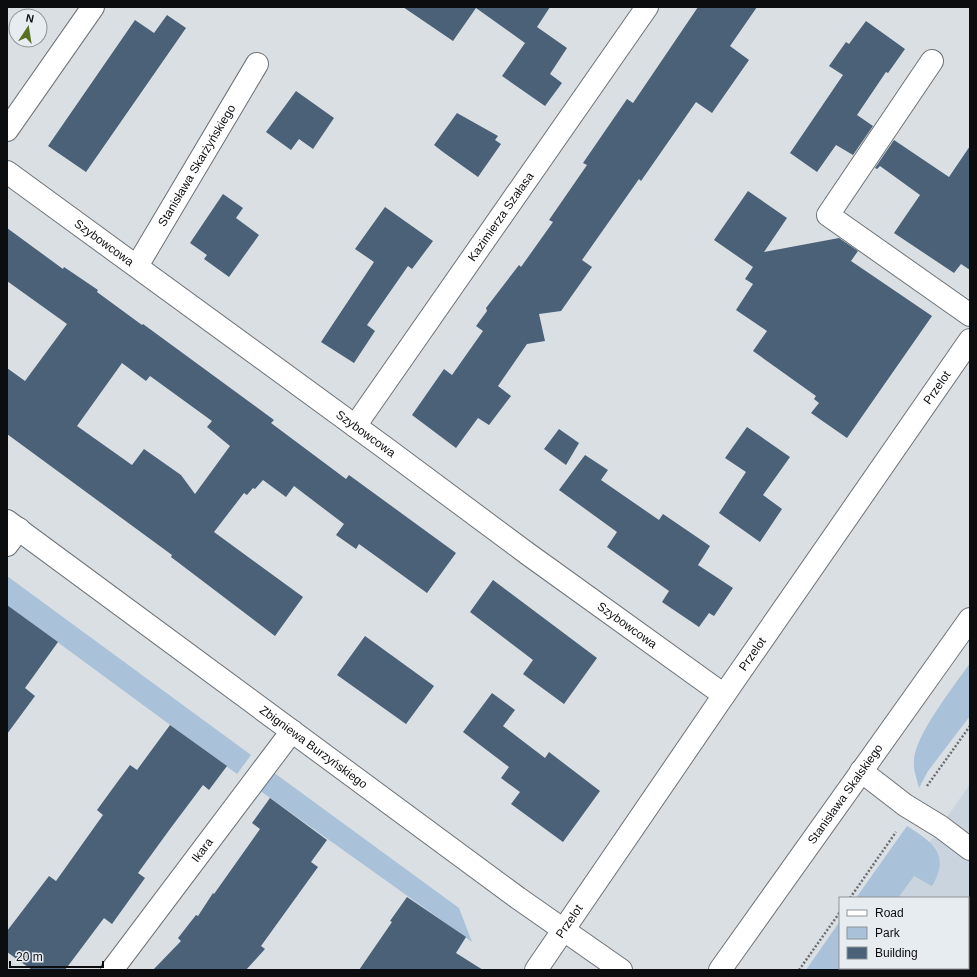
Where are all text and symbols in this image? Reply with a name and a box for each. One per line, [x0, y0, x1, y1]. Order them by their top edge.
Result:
north arrow [8, 8, 48, 48]
text: N [25, 12, 35, 25]
street label: Stanisława Skarżyńskiego [155, 102, 239, 229]
street label: Kazimierza Szałasa [465, 169, 537, 264]
street label: Szybowcowa [71, 216, 137, 269]
street label: Przelot [921, 368, 954, 407]
street label: Szybowcowa [333, 407, 398, 460]
street label: Szybowcowa [594, 599, 660, 652]
street label: Przelot [736, 634, 769, 673]
street label: Zbigniewa Burzyńskiego [257, 703, 370, 792]
street label: Stanisława Skalskiego [805, 741, 886, 847]
street label: Ikara [189, 835, 216, 865]
legend [839, 897, 969, 969]
street label: Przelot [553, 901, 586, 941]
text: Road [875, 906, 904, 920]
text: Park [875, 926, 901, 940]
scale bar [10, 943, 103, 969]
text: Building [875, 946, 918, 960]
text: 20 m [16, 950, 43, 964]

